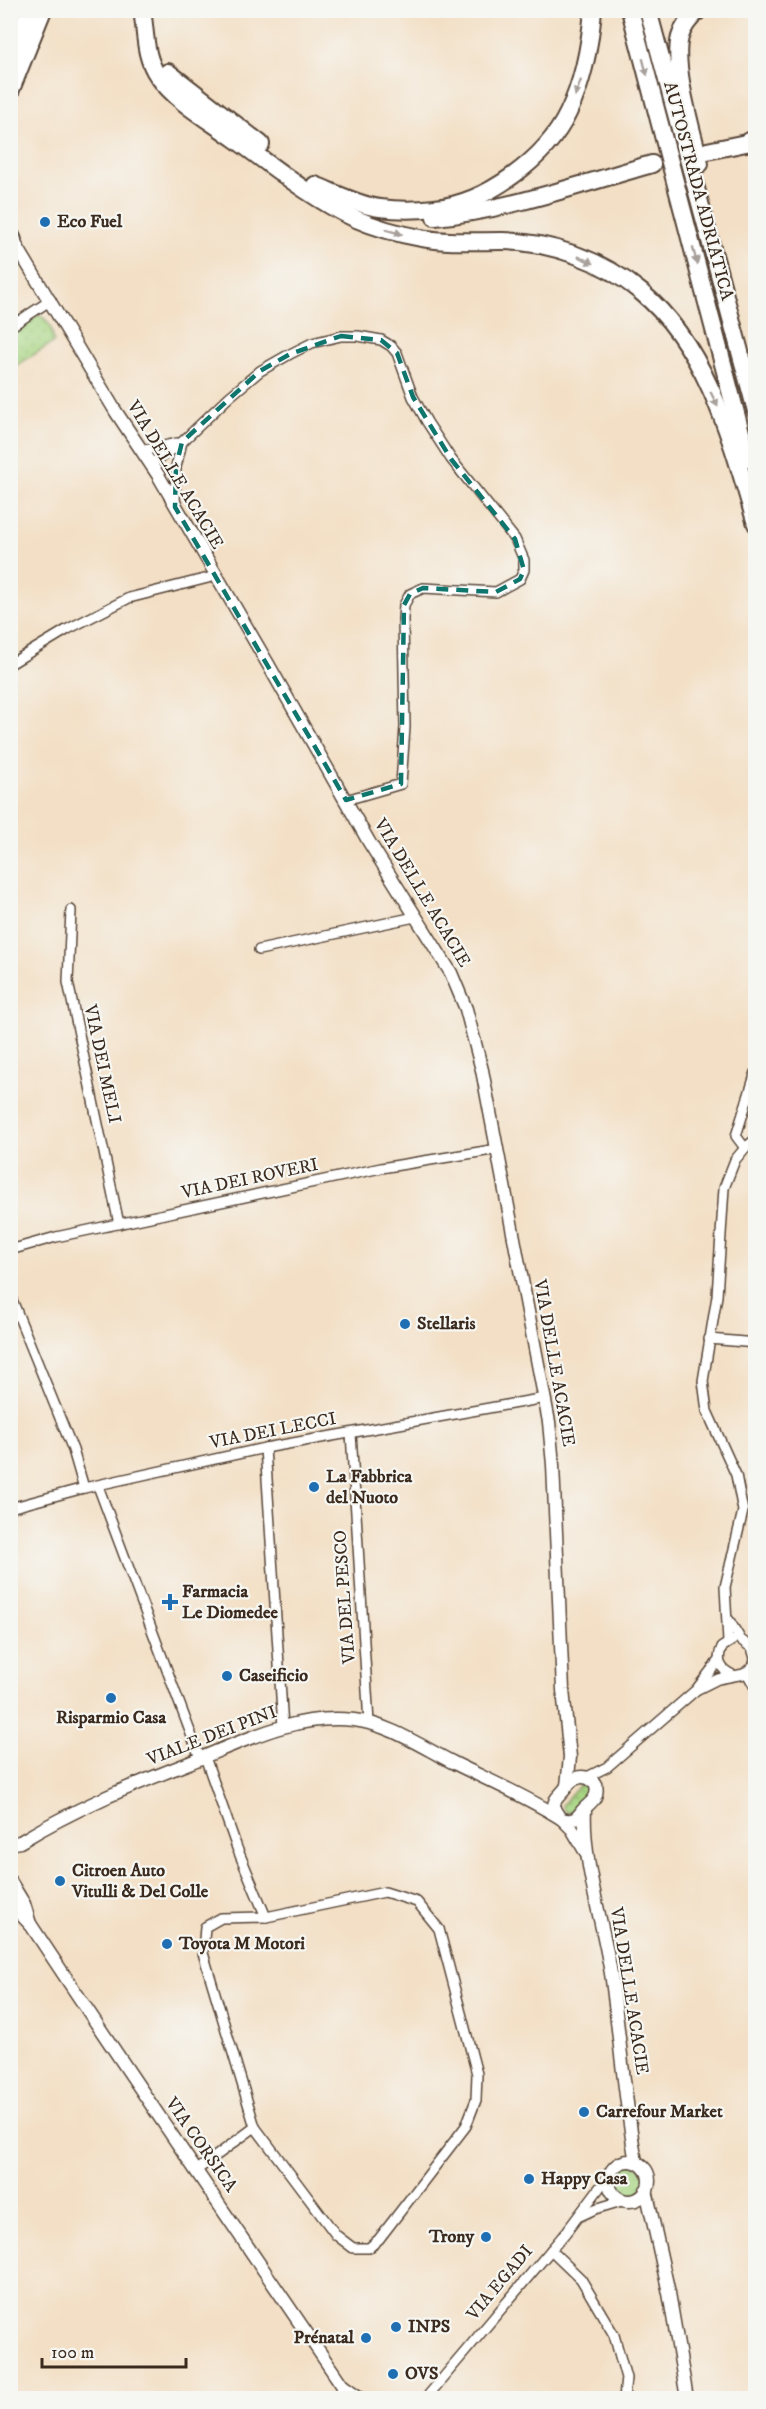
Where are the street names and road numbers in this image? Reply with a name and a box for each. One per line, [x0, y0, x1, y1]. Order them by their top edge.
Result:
street label: AUTOSTRADA ADRIATICA [658, 79, 738, 303]
street label: VIA DELLE ACACIE [121, 396, 228, 553]
street label: VIA DELLE ACACIE [368, 814, 475, 971]
street label: VIA DEI MELI [78, 1002, 125, 1125]
street label: VIA DEI ROVERI [179, 1154, 320, 1204]
street label: VIA DELLE ACACIE [528, 1277, 580, 1449]
street label: VIA DEI LECCI [207, 1408, 338, 1454]
street label: VIA DEL PESCO [329, 1529, 361, 1666]
street label: VIALE DEI PINI [143, 1701, 280, 1771]
street label: VIA DELLE ACACIE [605, 1905, 653, 2077]
street label: VIA CORSICA [160, 2092, 242, 2197]
street label: VIA EGADI [462, 2241, 538, 2326]

